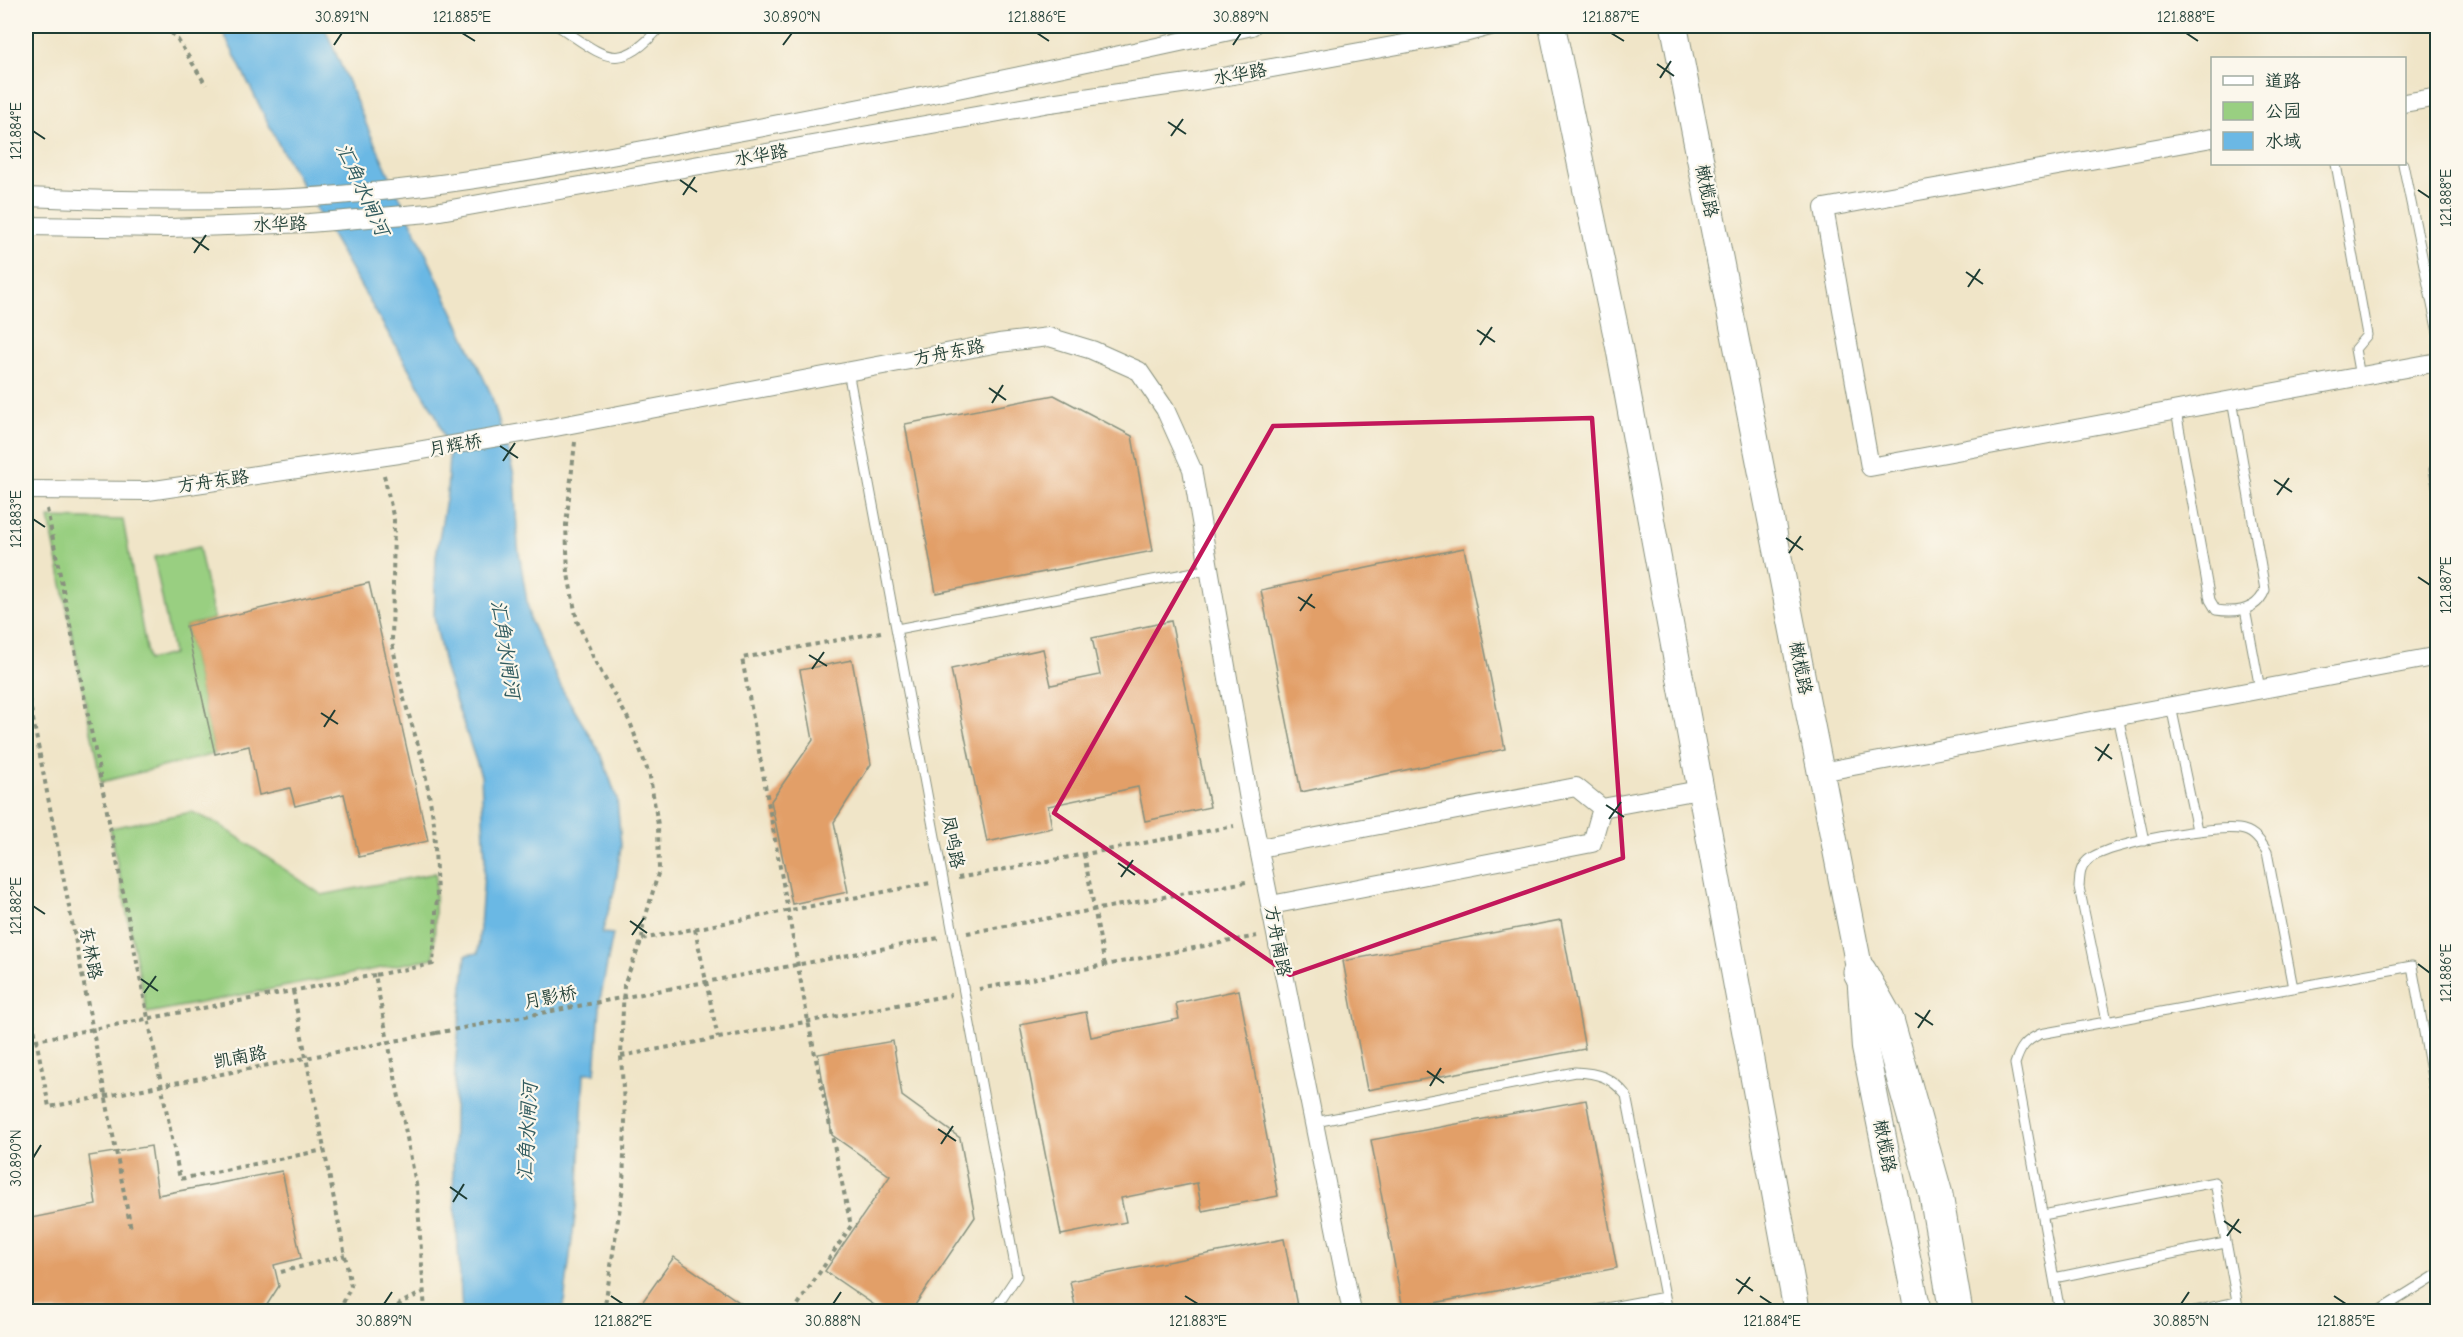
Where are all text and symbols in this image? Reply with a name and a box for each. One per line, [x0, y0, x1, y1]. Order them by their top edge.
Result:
text: 30.891°N [315, 8, 369, 26]
text: 121.885°E [433, 8, 491, 26]
text: 30.890°N [763, 8, 821, 26]
text: 121.886°E [1008, 8, 1066, 26]
text: 30.889°N [1213, 8, 1269, 26]
text: 121.887°E [1582, 8, 1640, 26]
text: 121.888°E [2157, 8, 2215, 26]
legend [2211, 57, 2406, 165]
street label: 水华路 [1212, 59, 1268, 90]
text: 道路 [2265, 71, 2301, 92]
text: 公园 [2265, 101, 2301, 122]
text: 121.884°E [7, 102, 25, 160]
text: 水域 [2265, 131, 2301, 152]
water label: 汇角水闸河 [331, 139, 395, 242]
street label: 水华路 [733, 140, 789, 171]
street label: 橄榄路 [1691, 163, 1722, 220]
text: 121.888°E [2437, 169, 2455, 227]
street label: 水华路 [253, 213, 307, 236]
street label: 方舟东路 [912, 335, 986, 370]
street label: 月辉桥 [427, 430, 483, 461]
street label: 方舟东路 [176, 466, 250, 497]
text: 121.883°E [7, 490, 25, 548]
text: 121.887°E [2437, 556, 2455, 614]
water label: 汇角水闸河 [486, 598, 525, 703]
street label: 橄榄路 [1785, 640, 1816, 697]
street label: 凤鸣路 [937, 814, 968, 871]
text: 121.882°E [7, 877, 25, 935]
street label: 方舟南路 [1260, 904, 1295, 978]
street label: 东林路 [75, 925, 106, 982]
text: 121.886°E [2437, 944, 2455, 1002]
street label: 月影桥 [522, 982, 579, 1013]
street label: 凯南路 [212, 1042, 269, 1073]
water label: 汇角水闸河 [513, 1078, 542, 1183]
street label: 橄榄路 [1869, 1118, 1900, 1175]
text: 30.890°N [7, 1129, 25, 1187]
text: 30.889°N [356, 1312, 412, 1330]
text: 121.882°E [594, 1312, 652, 1330]
text: 30.888°N [805, 1312, 861, 1330]
text: 121.883°E [1169, 1312, 1227, 1330]
text: 121.884°E [1743, 1312, 1801, 1330]
text: 30.885°N [2153, 1312, 2209, 1330]
text: 121.885°E [2317, 1312, 2375, 1330]

